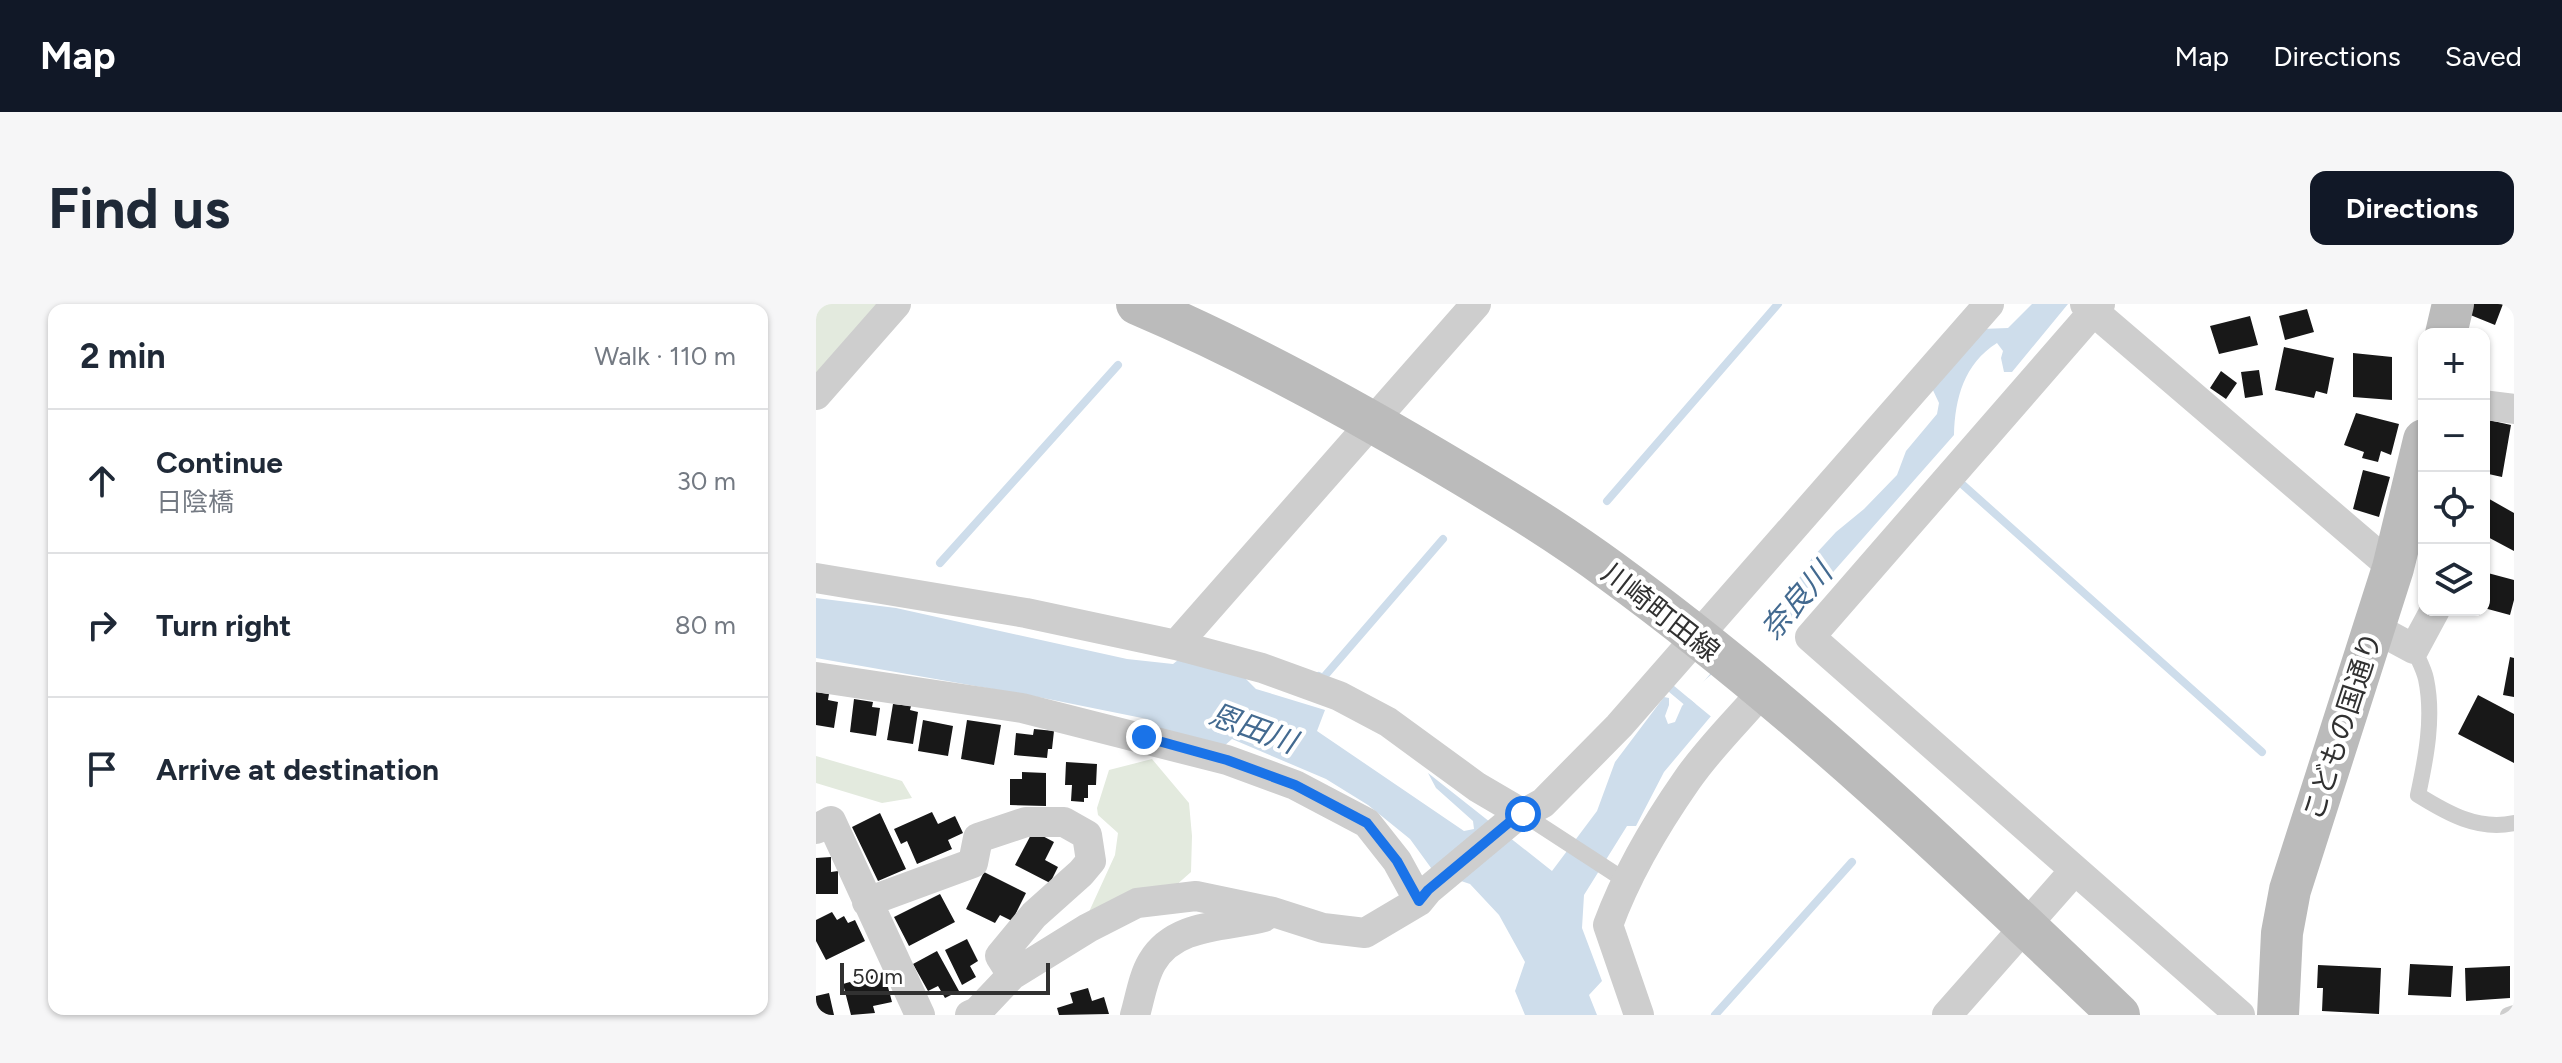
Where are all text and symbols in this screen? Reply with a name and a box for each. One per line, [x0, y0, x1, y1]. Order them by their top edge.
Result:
text: Map [40, 33, 116, 79]
text: Map [2175, 39, 2229, 73]
text: Directions [2273, 39, 2401, 73]
text: Saved [2445, 39, 2522, 73]
button: Directions [2310, 171, 2514, 245]
text: Find us [48, 175, 230, 242]
map controls [2418, 328, 2490, 616]
button: + [2418, 328, 2490, 400]
text: 2 min [80, 336, 166, 377]
text: Walk · 110 m [594, 340, 736, 372]
button: − [2418, 400, 2490, 472]
text: Continue [156, 444, 283, 481]
icon: ahead [80, 459, 124, 503]
text: 30 m [677, 465, 736, 497]
button: locate [2418, 472, 2490, 544]
text: 日陰橋 [156, 486, 234, 518]
button: layers [2418, 544, 2490, 616]
water label: 奈良川 [1753, 553, 1841, 647]
street label: 川崎町田線 [1595, 556, 1727, 668]
icon: right [80, 603, 124, 647]
text: Turn right [156, 607, 291, 644]
text: 80 m [675, 609, 736, 641]
street label: こどもの国通り [2296, 628, 2388, 824]
water label: 恩田川 [1204, 695, 1304, 762]
route end [1126, 719, 1162, 755]
icon: arrive [80, 747, 124, 791]
text: Arrive at destination [156, 751, 439, 788]
route start [1505, 796, 1541, 832]
scale bar [840, 959, 1050, 995]
text: 50 m [852, 963, 903, 990]

